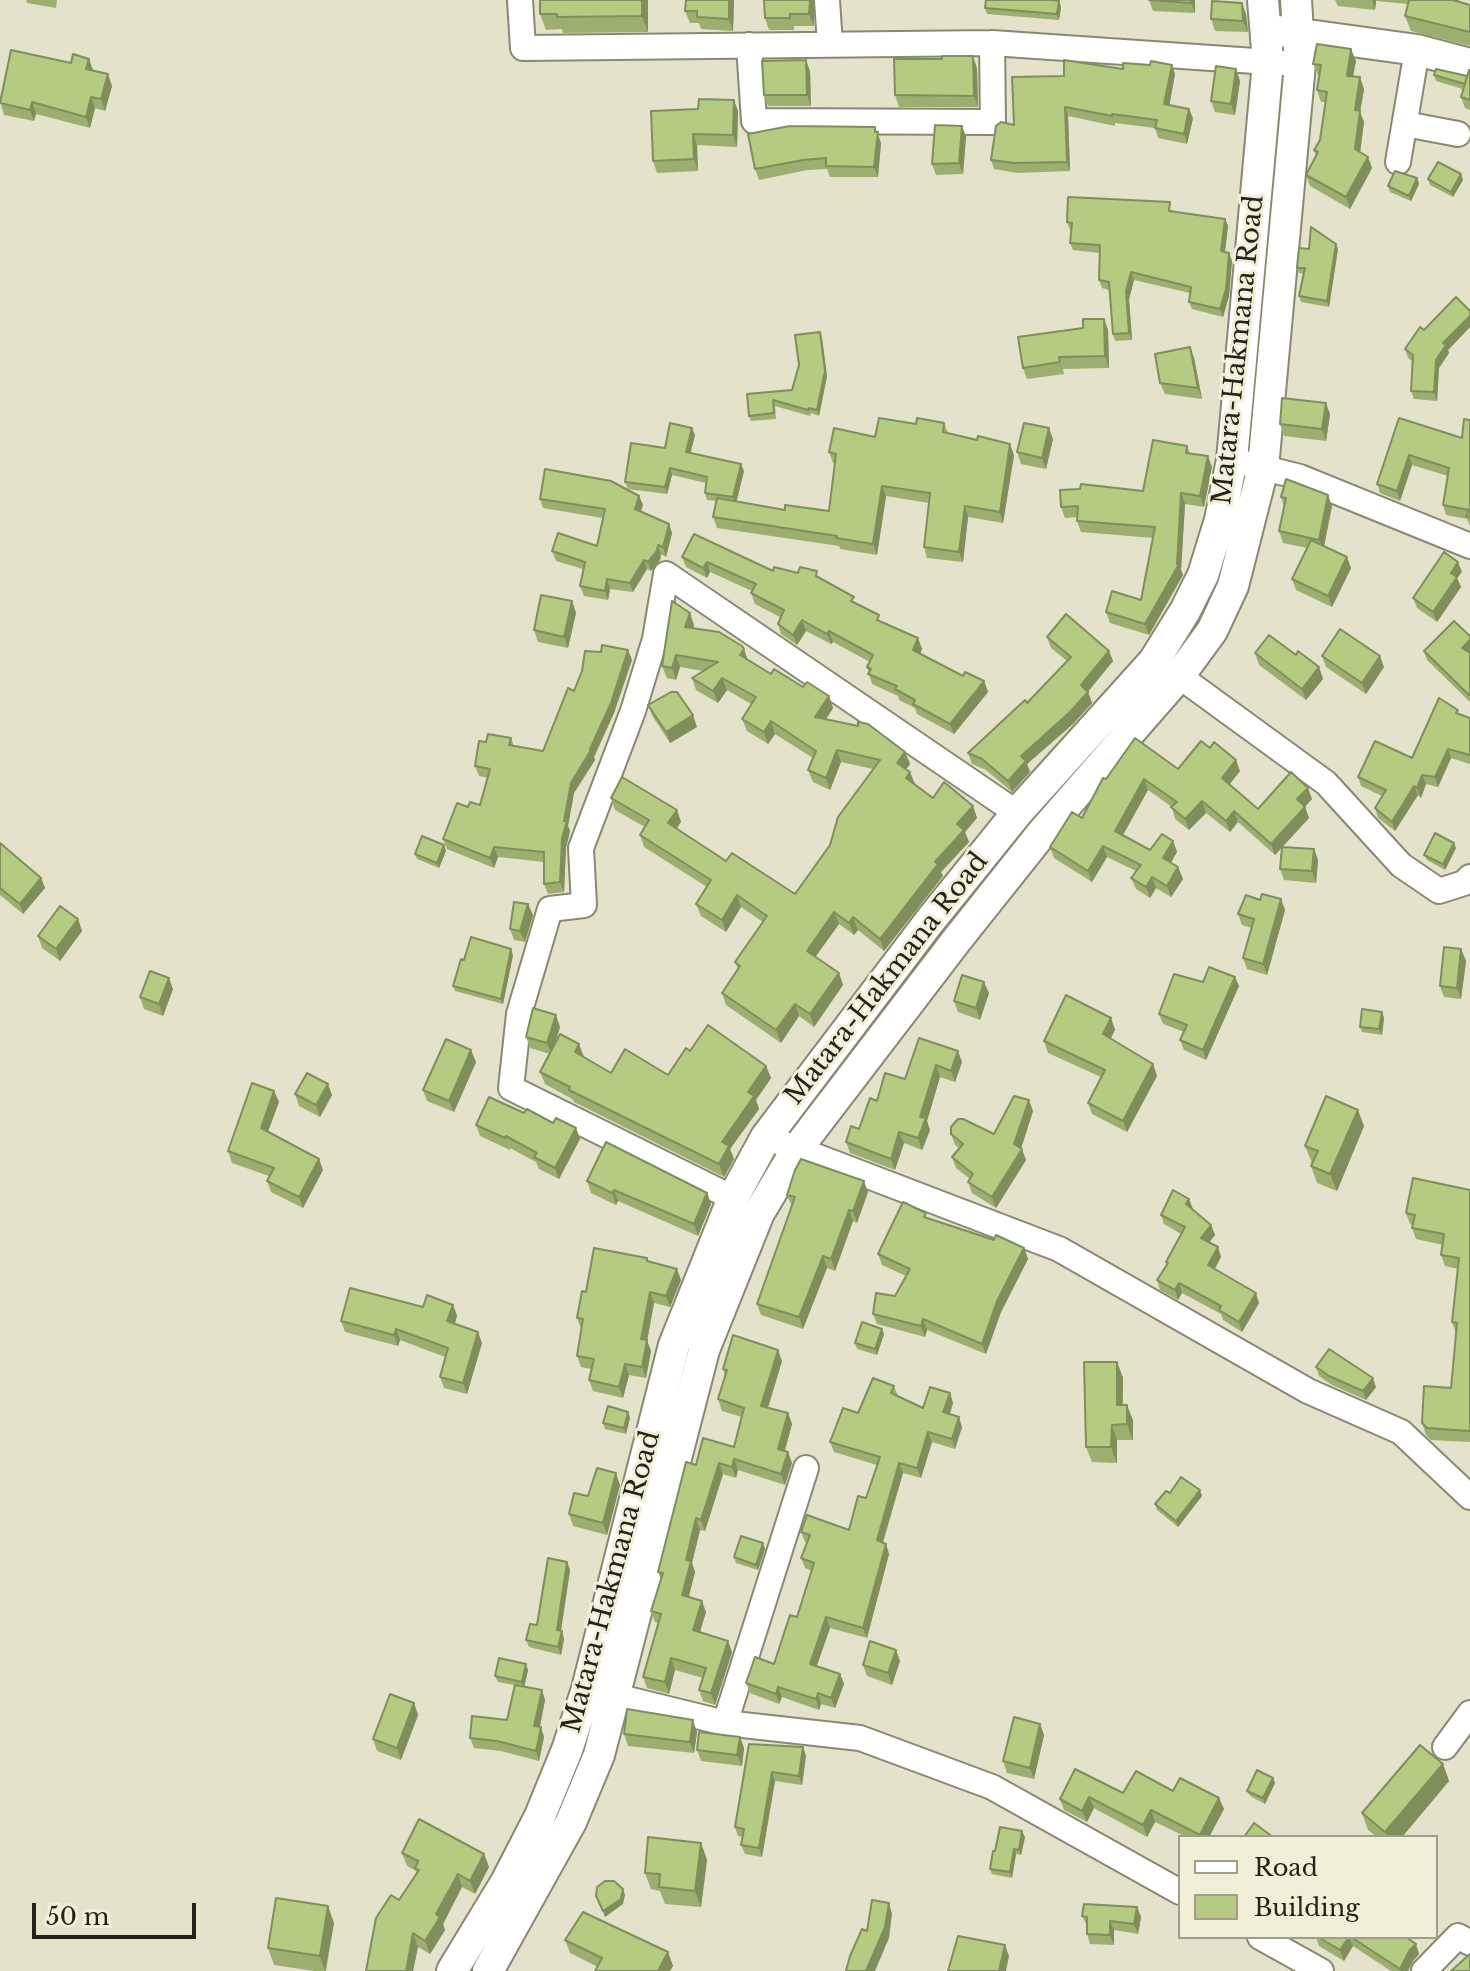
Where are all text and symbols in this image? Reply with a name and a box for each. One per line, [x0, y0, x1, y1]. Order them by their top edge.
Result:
street label: Matara-Hakmana Road [1207, 194, 1271, 506]
street label: Matara-Hakmana Road [779, 847, 995, 1111]
street label: Matara-Hakmana Road [557, 1428, 667, 1736]
legend [1178, 1835, 1438, 1939]
text: Road [1254, 1853, 1318, 1882]
scale bar [36, 1887, 200, 1937]
text: Building [1254, 1893, 1360, 1922]
text: 50 m [46, 1902, 109, 1931]

